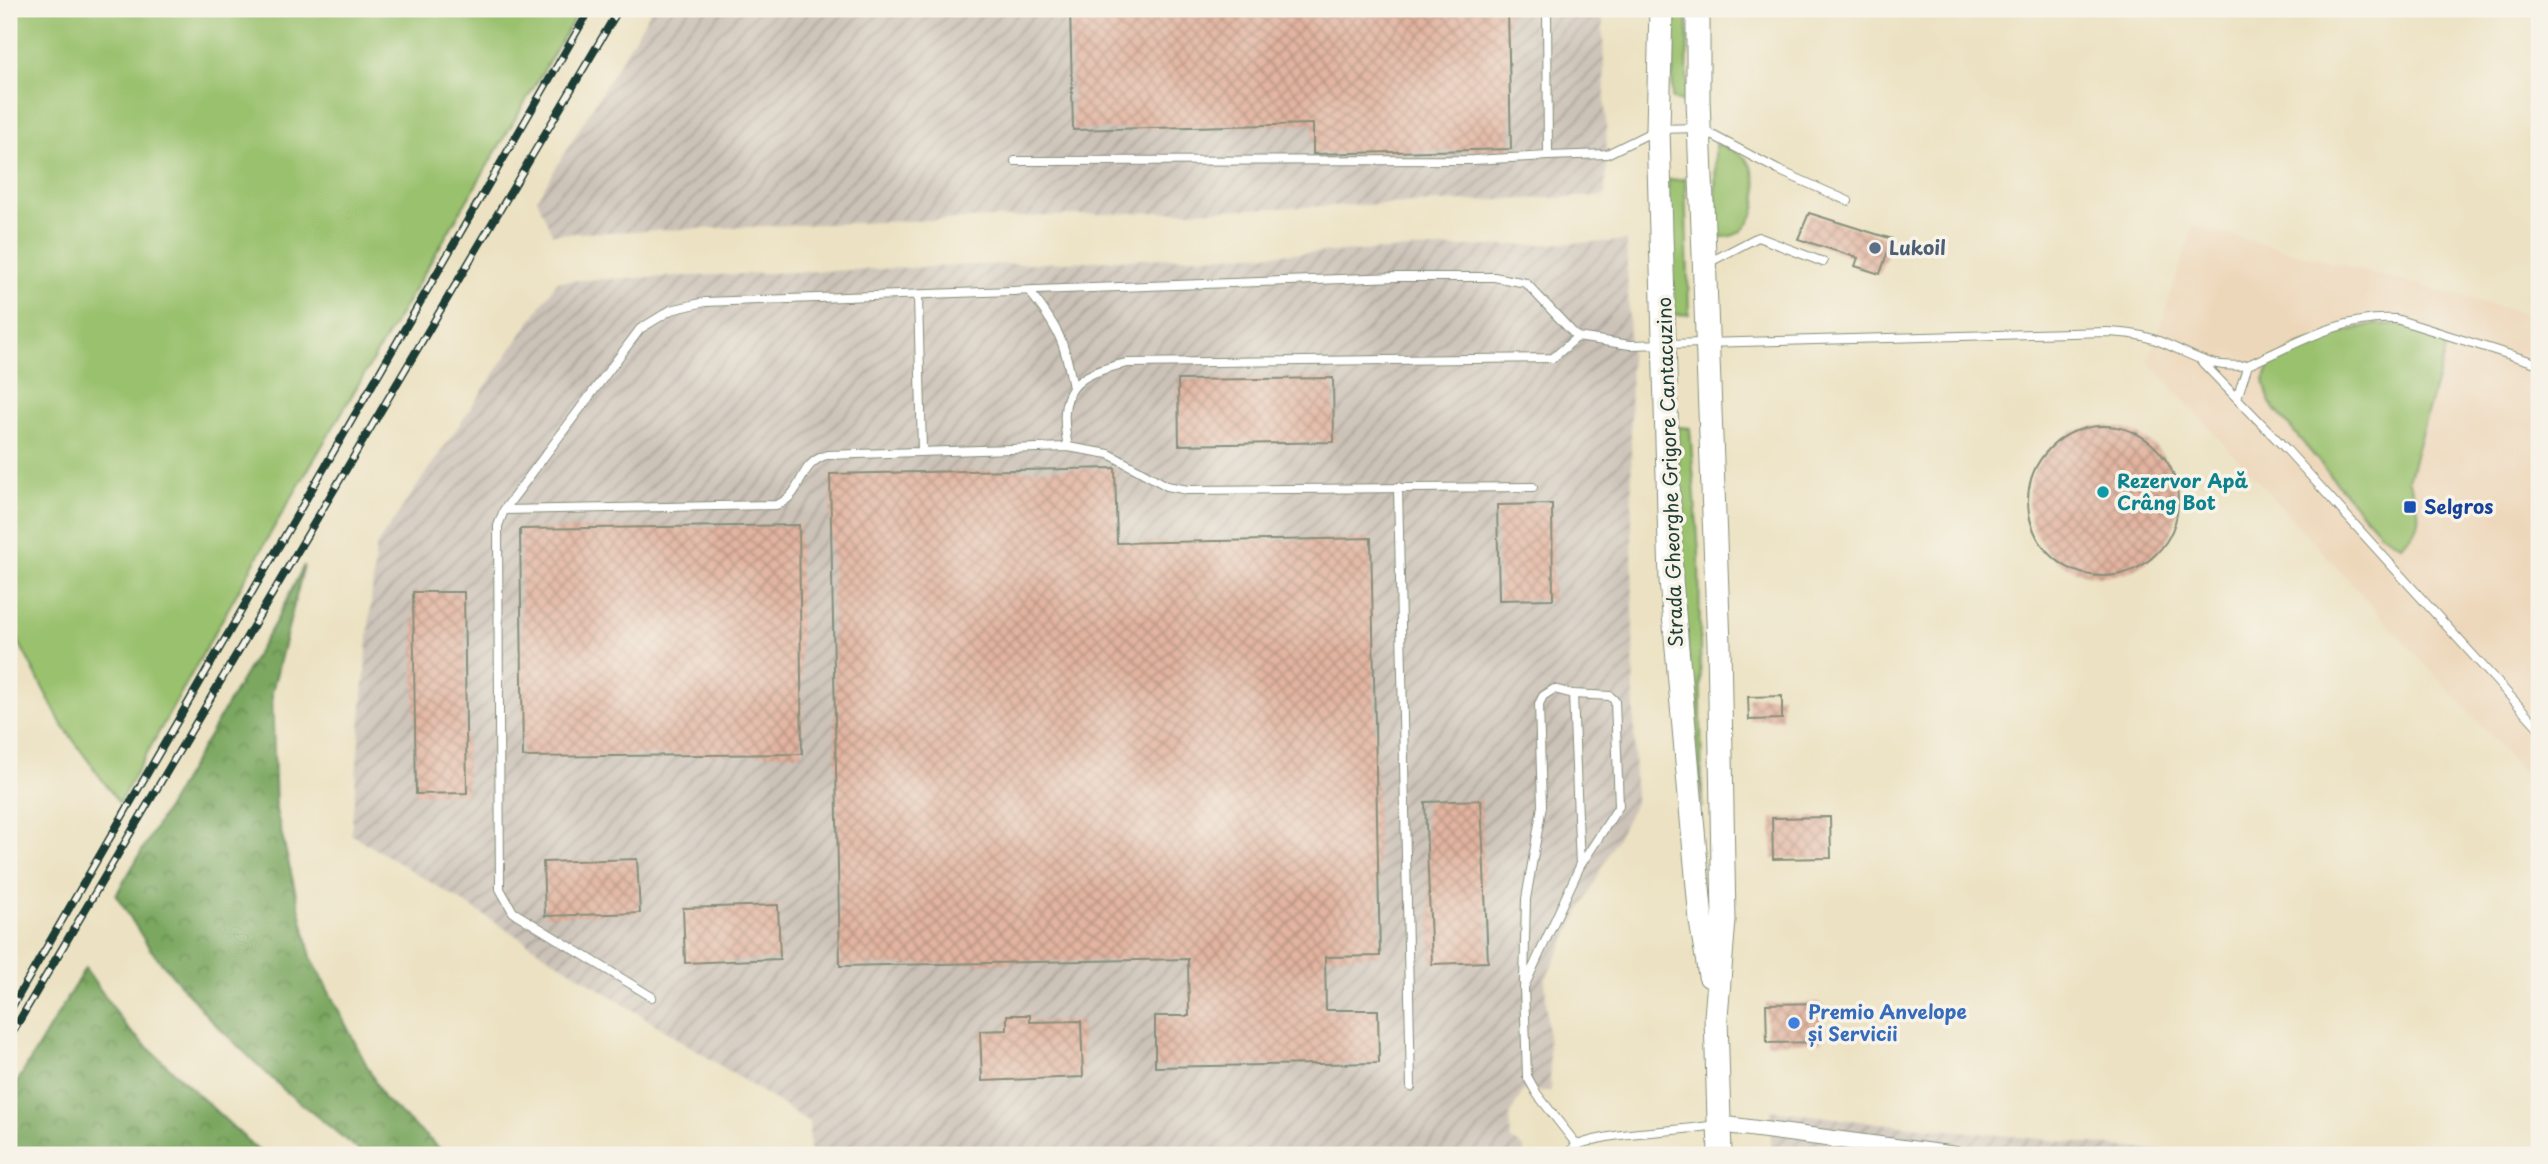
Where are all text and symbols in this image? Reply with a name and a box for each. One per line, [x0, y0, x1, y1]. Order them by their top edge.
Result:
place label: Lukoil [1889, 233, 1946, 261]
marker: Lukoil [1867, 240, 1883, 256]
street label: Strada Gheorghe Grigore Cantacuzino [1649, 296, 1689, 648]
place label: Rezervor Apă Crâng Bot [2117, 466, 2249, 516]
marker: Rezervor Apă Crâng Bot [2095, 484, 2111, 500]
place label: Selgros [2424, 492, 2493, 520]
marker: Selgros [2402, 499, 2418, 515]
place label: Premio Anvelope și Servicii [1808, 997, 1967, 1047]
marker: Premio Anvelope și Servicii [1786, 1015, 1802, 1031]

